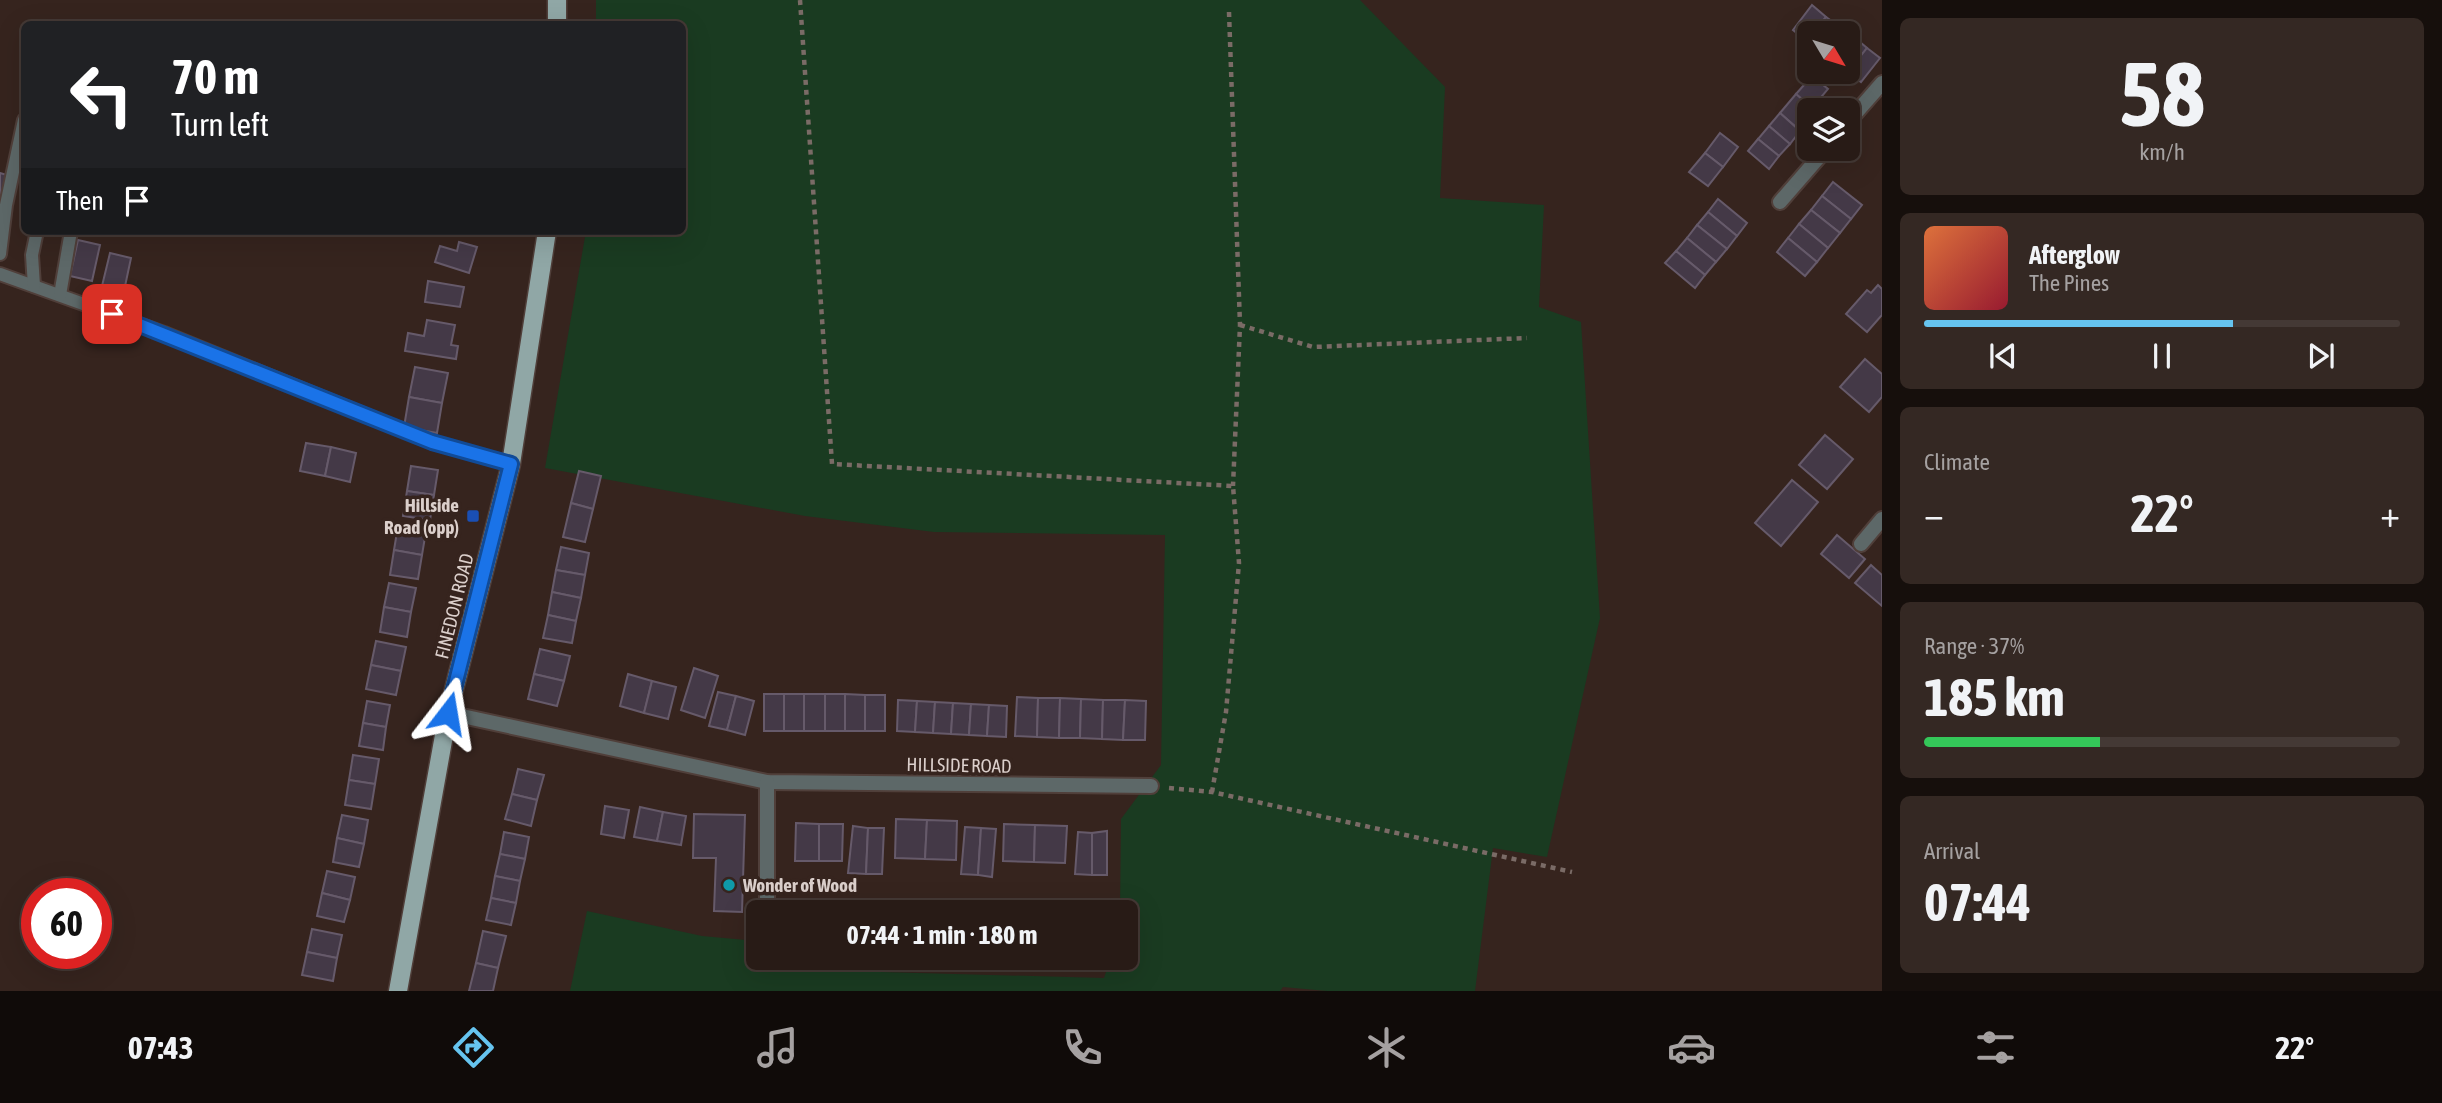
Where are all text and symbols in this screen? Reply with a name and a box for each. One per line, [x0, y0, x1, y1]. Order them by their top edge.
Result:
north arrow [1797, 21, 1860, 84]
map controls [1797, 21, 1860, 161]
text: 58 [2119, 41, 2205, 145]
text: 70 m [171, 48, 259, 104]
icon: left [56, 49, 147, 140]
button: layers [1797, 98, 1860, 161]
text: Turn left [171, 106, 269, 143]
text: km/h [2139, 139, 2185, 165]
icon: arrive [118, 182, 156, 220]
text: Then [56, 186, 104, 216]
text: Afterglow [2029, 240, 2120, 270]
text: The Pines [2029, 270, 2109, 296]
pin [82, 284, 142, 344]
icon: arrive [93, 295, 131, 333]
icon: previous [1984, 337, 2022, 375]
icon: pause [2143, 337, 2181, 375]
icon: next [2302, 337, 2340, 375]
text: Climate [1924, 449, 1990, 475]
text: 22° [2130, 483, 2194, 543]
text: − [1924, 492, 1944, 535]
text: + [2380, 492, 2400, 535]
place label: Hillside Road (opp) [384, 494, 459, 538]
marker: Hillside Road (opp) [465, 508, 481, 524]
street label: FINEDON ROAD [430, 551, 478, 661]
text: Range · 37% [1924, 633, 2024, 659]
text: 185 km [1924, 667, 2065, 727]
position arrow [411, 676, 485, 750]
street label: HILLSIDE ROAD [906, 753, 1012, 777]
text: Arrival [1924, 838, 1980, 864]
text: 07:44 [1924, 872, 2031, 932]
place label: Wonder of Wood [742, 874, 857, 896]
marker: Wonder of Wood [721, 877, 737, 893]
speed limit sign: 60 [21, 878, 112, 969]
text: 07:44 · 1 min · 180 m [847, 920, 1037, 950]
icon: directions [449, 1023, 498, 1072]
icon: music [753, 1023, 802, 1072]
icon: phone [1058, 1023, 1107, 1072]
icon: climate [1362, 1023, 1411, 1072]
icon: car [1667, 1023, 1716, 1072]
icon: filters [1971, 1023, 2020, 1072]
text: 07:43 [128, 1029, 194, 1066]
text: 22° [2275, 1029, 2314, 1066]

